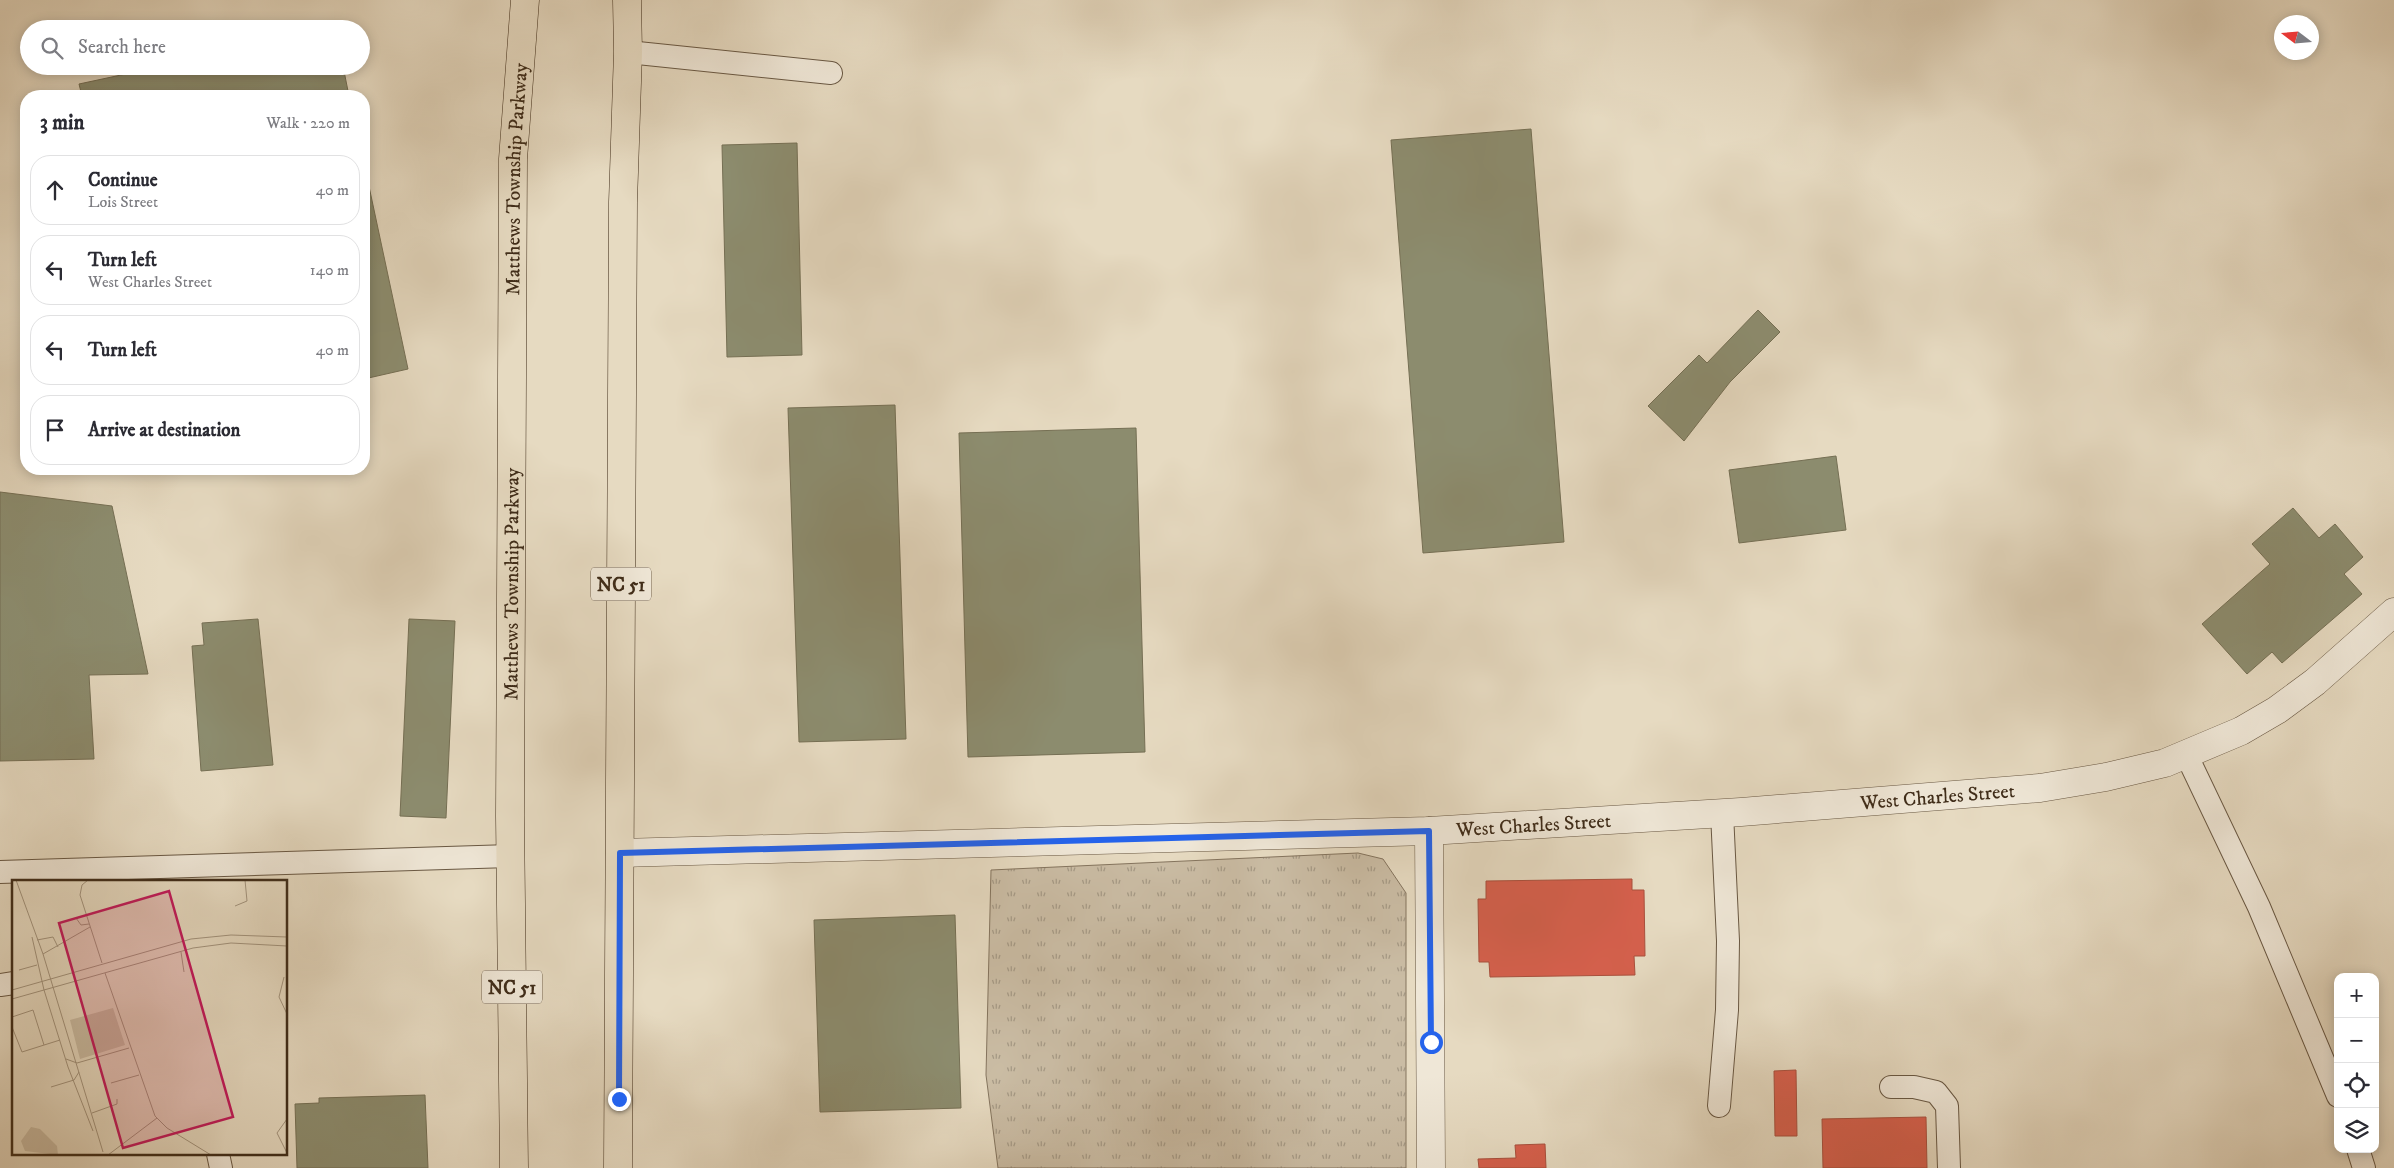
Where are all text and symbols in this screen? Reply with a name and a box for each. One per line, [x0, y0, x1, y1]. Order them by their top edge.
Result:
north arrow [2274, 15, 2319, 60]
search box [20, 20, 370, 75]
icon: search [38, 34, 66, 62]
text: Search here [78, 36, 166, 59]
street label: Matthews Township Parkway [501, 62, 534, 295]
text: 3 min [40, 110, 85, 136]
text: Walk · 220 m [266, 113, 350, 133]
text: Continue [88, 169, 158, 192]
icon: ahead [41, 176, 69, 204]
text: 40 m [316, 180, 349, 200]
text: Lois Street [88, 192, 158, 212]
text: Turn left [88, 249, 157, 272]
icon: left [41, 256, 69, 284]
text: 140 m [310, 260, 349, 280]
text: West Charles Street [88, 272, 212, 292]
icon: left [41, 336, 69, 364]
text: Turn left [88, 339, 157, 362]
text: 40 m [316, 340, 349, 360]
icon: arrive [41, 416, 69, 444]
text: Arrive at destination [88, 419, 240, 442]
street label: Matthews Township Parkway [500, 467, 526, 700]
road number: NC 51 [591, 568, 651, 600]
street label: West Charles Street [1858, 779, 2016, 816]
street label: West Charles Street [1454, 809, 1612, 843]
inset map [12, 880, 288, 1156]
road number: NC 51 [482, 970, 542, 1004]
map controls [2334, 973, 2379, 1153]
button: + [2334, 973, 2379, 1018]
button: − [2334, 1018, 2379, 1063]
route start [1420, 1031, 1443, 1054]
button: locate [2334, 1063, 2379, 1108]
route end [608, 1088, 631, 1111]
button: layers [2334, 1108, 2379, 1153]

